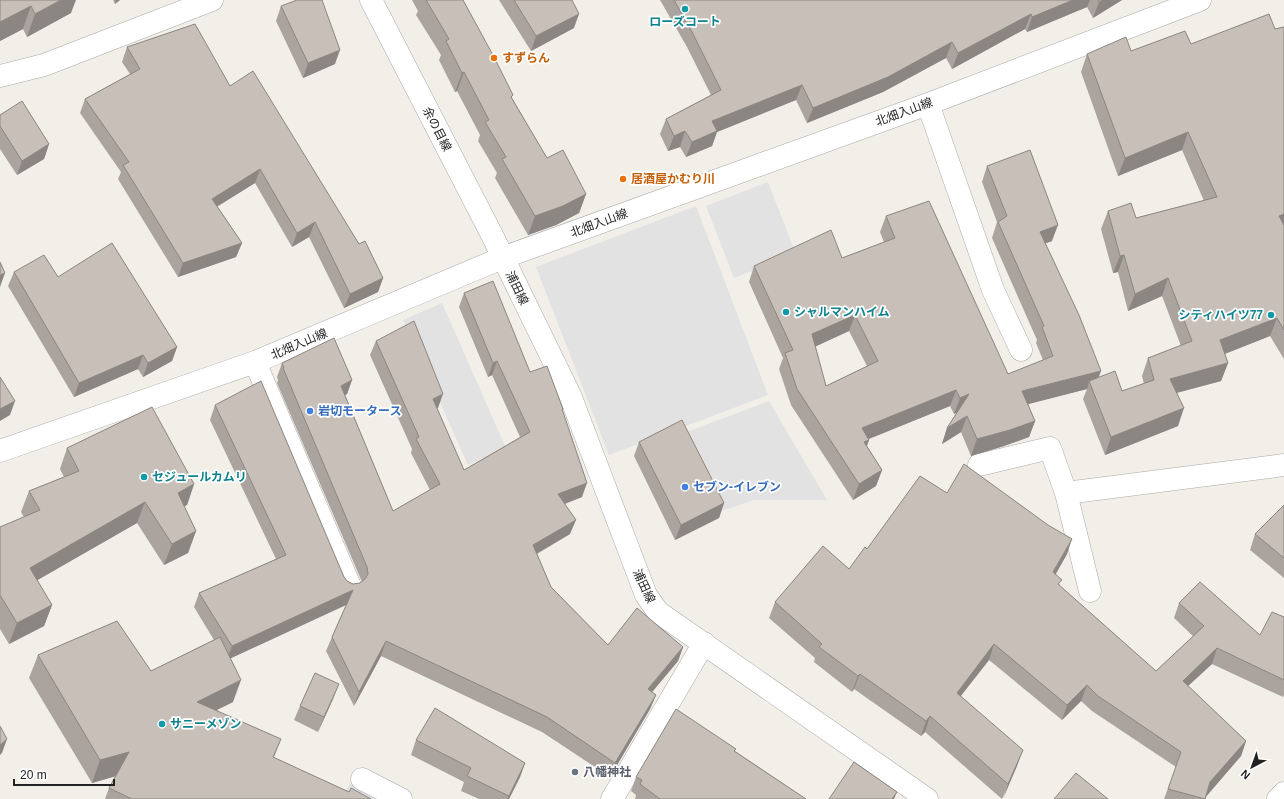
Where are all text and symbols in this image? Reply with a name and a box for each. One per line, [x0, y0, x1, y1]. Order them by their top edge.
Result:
marker: ローズコート [680, 4, 690, 14]
place label: ローズコート [649, 15, 721, 29]
place label: すずらん [502, 51, 550, 65]
marker: すずらん [489, 53, 499, 63]
street label: 北畑入山線 [873, 95, 935, 129]
street label: 余の目線 [420, 104, 454, 154]
place label: 居酒屋かむり川 [631, 172, 715, 186]
marker: 居酒屋かむり川 [618, 174, 628, 184]
street label: 北畑入山線 [568, 206, 630, 240]
street label: 浦田線 [503, 269, 531, 307]
place label: シャルマンハイム [794, 305, 890, 319]
marker: シャルマンハイム [781, 307, 791, 317]
place label: シティハイツ77 [1179, 308, 1263, 322]
marker: シティハイツ77 [1266, 310, 1276, 320]
street label: 北畑入山線 [269, 326, 329, 362]
place label: 岩切モータース [318, 404, 401, 418]
marker: 岩切モータース [305, 406, 315, 416]
place label: セジュールカムリ [152, 470, 247, 484]
marker: セジュールカムリ [139, 472, 149, 482]
place label: セブン-イレブン [693, 480, 781, 494]
marker: セブン-イレブン [680, 482, 690, 492]
street label: 浦田線 [630, 567, 658, 605]
place label: サニーメゾン [170, 717, 242, 731]
marker: サニーメゾン [157, 719, 167, 729]
north arrow [1232, 747, 1272, 787]
scale bar [14, 761, 114, 787]
place label: 八幡神社 [583, 765, 631, 779]
marker: 八幡神社 [570, 767, 580, 777]
text: N [1238, 767, 1252, 782]
text: 20 m [20, 768, 47, 782]

